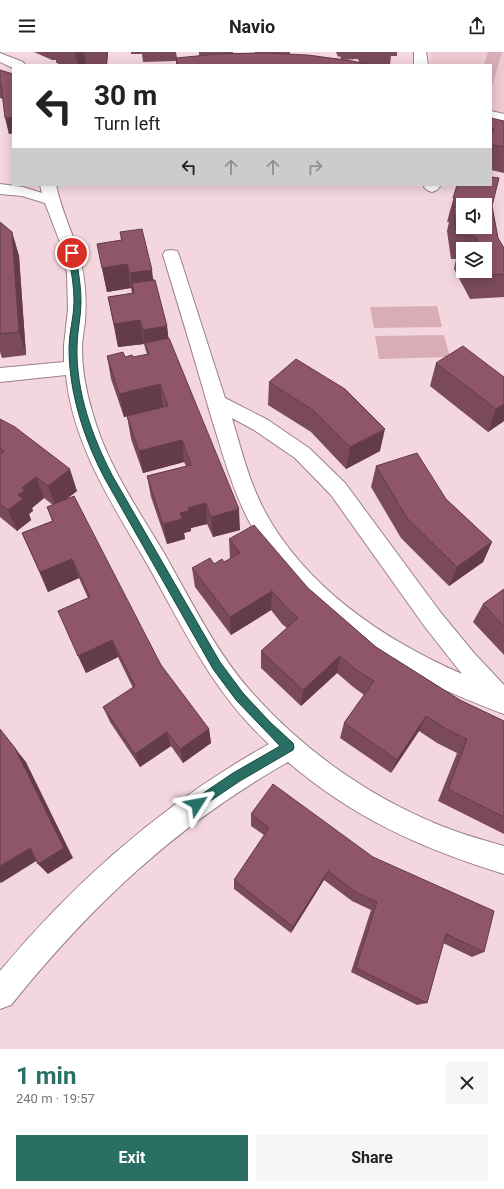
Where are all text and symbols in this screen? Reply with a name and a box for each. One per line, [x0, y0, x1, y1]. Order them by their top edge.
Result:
icon: menu [16, 15, 38, 37]
icon: share [466, 15, 488, 37]
text: Navio [229, 16, 275, 37]
text: 30 m [94, 79, 157, 112]
icon: left [28, 80, 80, 132]
text: Turn left [94, 113, 160, 134]
icon: left [178, 156, 200, 178]
icon: ahead [220, 156, 242, 178]
icon: ahead [262, 156, 284, 178]
icon: right [304, 156, 326, 178]
map controls [456, 198, 492, 278]
button: sound [456, 198, 492, 234]
pin [55, 236, 89, 270]
icon: arrive [61, 242, 83, 264]
button: layers [456, 242, 492, 278]
position arrow [176, 783, 218, 825]
text: 1 min [16, 1062, 76, 1090]
button: close [446, 1062, 488, 1104]
text: 240 m · 19:57 [16, 1091, 95, 1106]
button: Exit [16, 1135, 248, 1181]
button: Share [256, 1135, 488, 1181]

